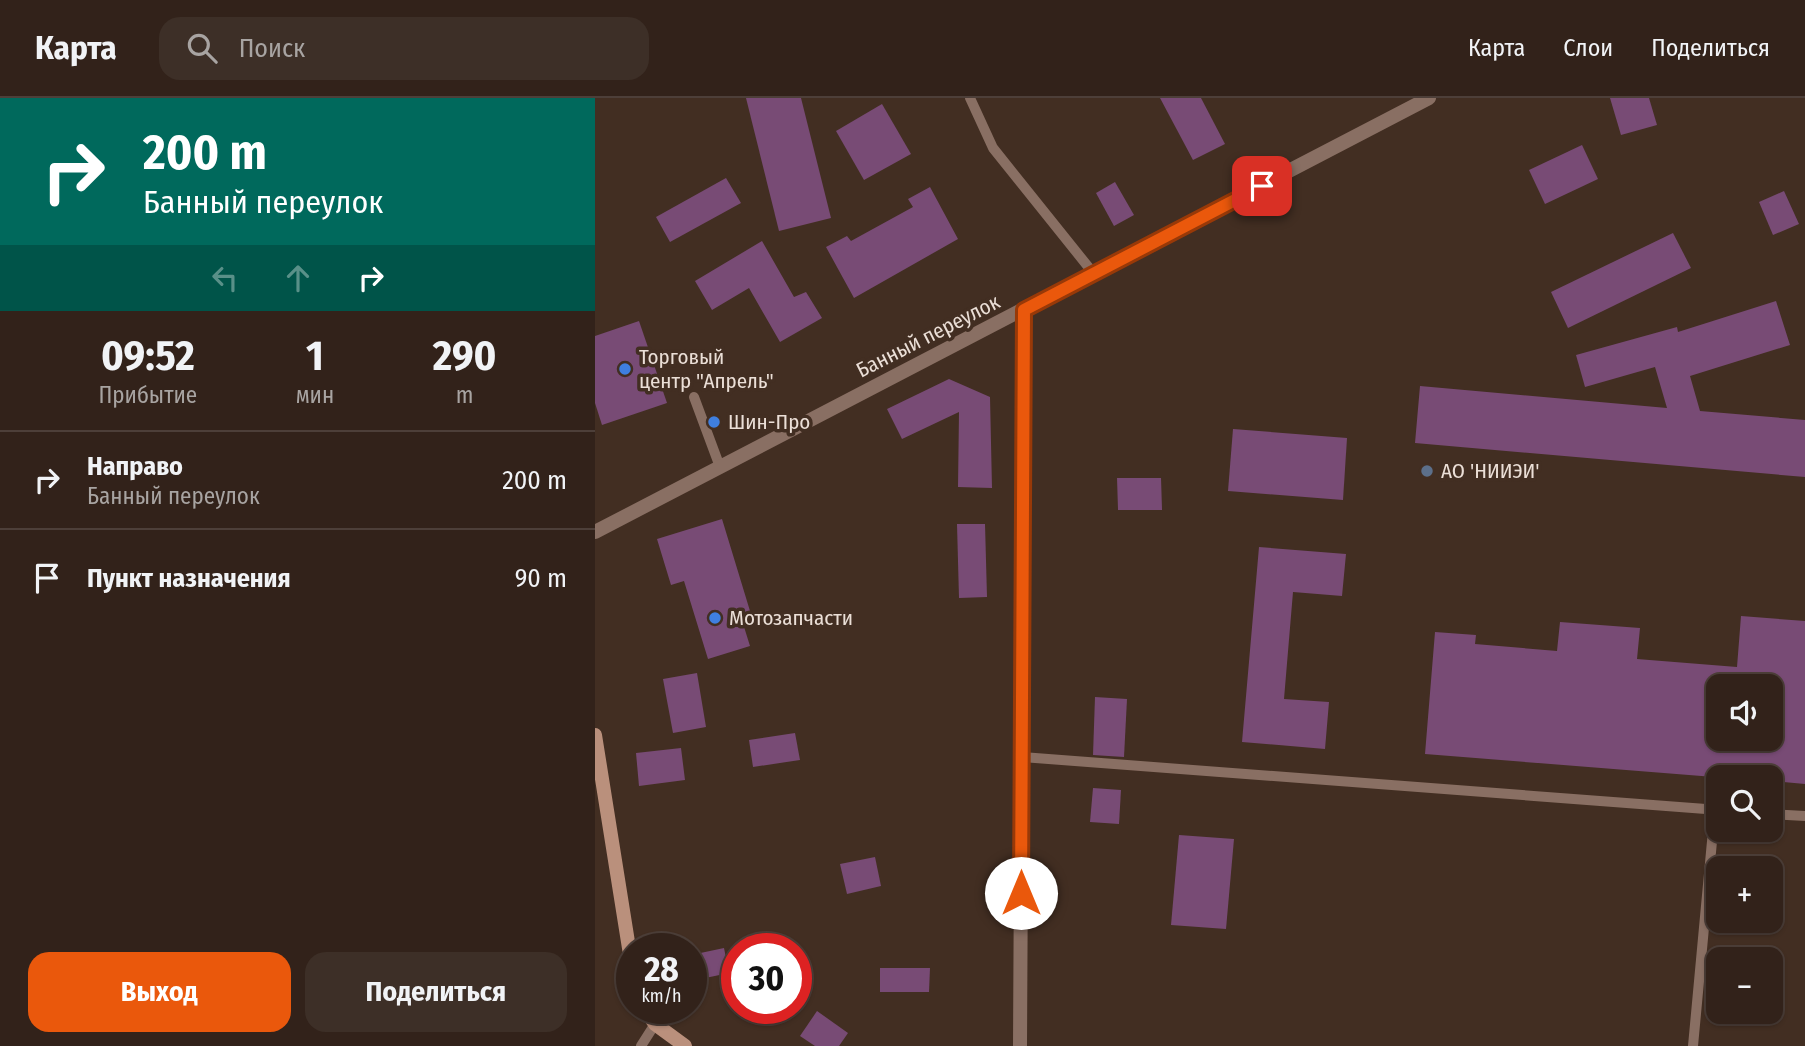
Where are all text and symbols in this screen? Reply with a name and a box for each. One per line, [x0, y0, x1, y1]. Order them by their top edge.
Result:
search box [159, 17, 649, 80]
text: Карта [35, 28, 117, 68]
icon: search [183, 29, 221, 67]
text: Поиск [239, 33, 305, 64]
text: Карта [1468, 34, 1525, 62]
text: Слои [1563, 34, 1613, 62]
text: Поделиться [1651, 34, 1770, 62]
text: 200 m [143, 123, 267, 182]
icon: right [28, 126, 119, 217]
pin [1232, 156, 1292, 216]
icon: arrive [1243, 167, 1281, 205]
text: Банный переулок [143, 183, 383, 221]
icon: left [206, 259, 244, 297]
icon: ahead [279, 259, 317, 297]
icon: right [352, 259, 390, 297]
street label: Банный переулок [852, 289, 1004, 383]
text: 09:52 [101, 331, 195, 381]
text: 1 [306, 331, 324, 381]
text: 290 [433, 331, 497, 381]
place label: Торговый центр "Апрель" [639, 344, 774, 394]
marker: Торговый центр "Апрель" [617, 361, 633, 377]
text: Прибытие [98, 381, 197, 409]
text: мин [296, 381, 334, 409]
text: m [456, 381, 473, 409]
place label: Шин-Про [728, 409, 810, 435]
marker: Шин-Про [706, 414, 722, 430]
text: Направо [87, 451, 183, 482]
place label: АО 'НИИЭИ' [1441, 458, 1540, 484]
icon: right [28, 461, 66, 499]
marker: АО 'НИИЭИ' [1419, 463, 1435, 479]
text: 200 m [502, 465, 567, 496]
text: Банный переулок [87, 482, 260, 510]
icon: arrive [28, 559, 66, 597]
text: Пункт назначения [87, 563, 291, 594]
text: 90 m [515, 563, 567, 594]
place label: Мотозапчасти [729, 605, 853, 631]
marker: Мотозапчасти [707, 610, 723, 626]
map controls [1706, 674, 1783, 1024]
button: sound [1706, 674, 1783, 751]
button: search [1706, 765, 1783, 842]
position arrow [984, 856, 1058, 930]
button: + [1706, 856, 1783, 933]
speed limit sign: 30 [721, 933, 812, 1024]
button: − [1706, 947, 1783, 1024]
text: 28 [644, 948, 679, 990]
button: Выход [28, 952, 291, 1032]
button: Поделиться [305, 952, 567, 1032]
text: km/h [641, 985, 682, 1007]

